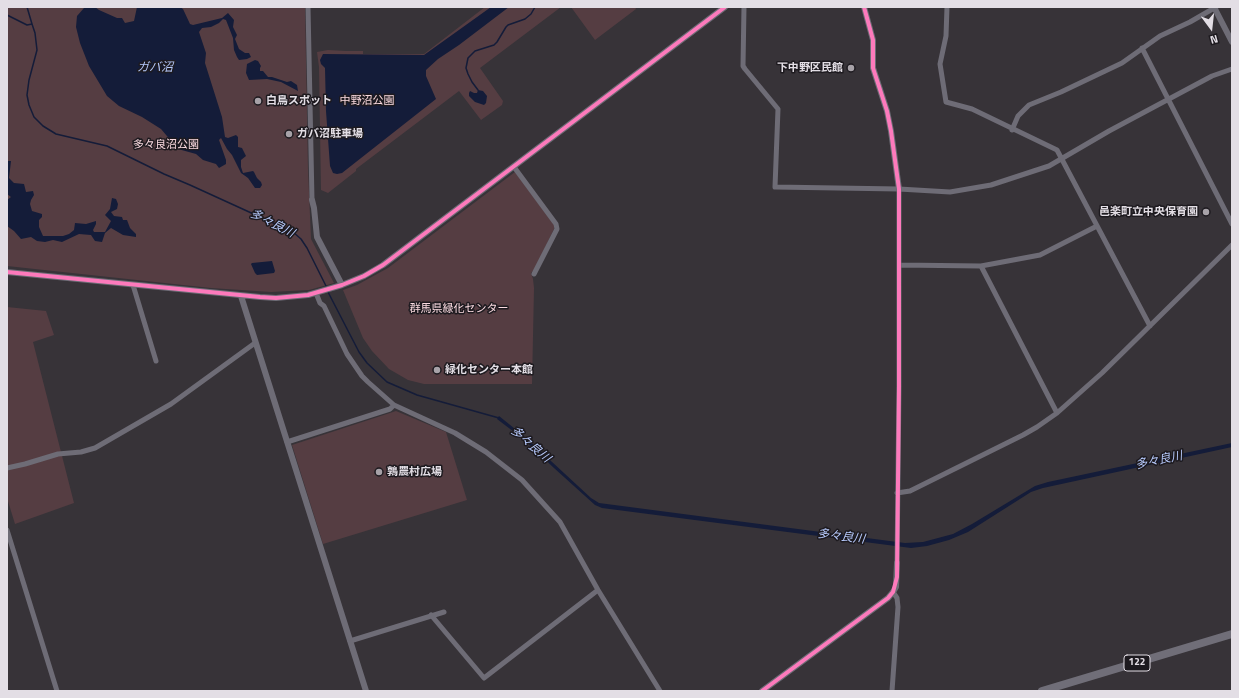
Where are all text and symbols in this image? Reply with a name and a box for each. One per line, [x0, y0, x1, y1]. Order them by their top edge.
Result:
north arrow [1191, 8, 1231, 48]
text: N [1208, 31, 1220, 48]
water label: ガバ沼 [137, 61, 173, 75]
place label: 下中野区民館 [777, 61, 843, 75]
marker: 下中野区民館 [846, 63, 856, 73]
place label: 白鳥スポット [266, 94, 332, 108]
park label: 中野沼公園 [340, 94, 394, 108]
marker: 白鳥スポット [253, 96, 263, 106]
place label: ガバ沼駐車場 [297, 127, 363, 141]
marker: ガバ沼駐車場 [284, 129, 294, 139]
park label: 多々良沼公園 [133, 138, 199, 152]
place label: 邑楽町立中央保育園 [1099, 205, 1198, 219]
water label: 多々良川 [247, 207, 297, 241]
marker: 邑楽町立中央保育園 [1201, 207, 1211, 217]
park label: 群馬県緑化センター [410, 302, 508, 316]
place label: 緑化センター本館 [445, 363, 533, 377]
marker: 緑化センター本館 [432, 365, 442, 375]
water label: 多々良川 [507, 424, 553, 466]
water label: 多々良川 [1134, 449, 1184, 473]
place label: 鶉農村広場 [387, 465, 442, 479]
marker: 鶉農村広場 [374, 467, 384, 477]
water label: 多々良川 [816, 527, 866, 547]
road number: 122 [1124, 655, 1150, 671]

